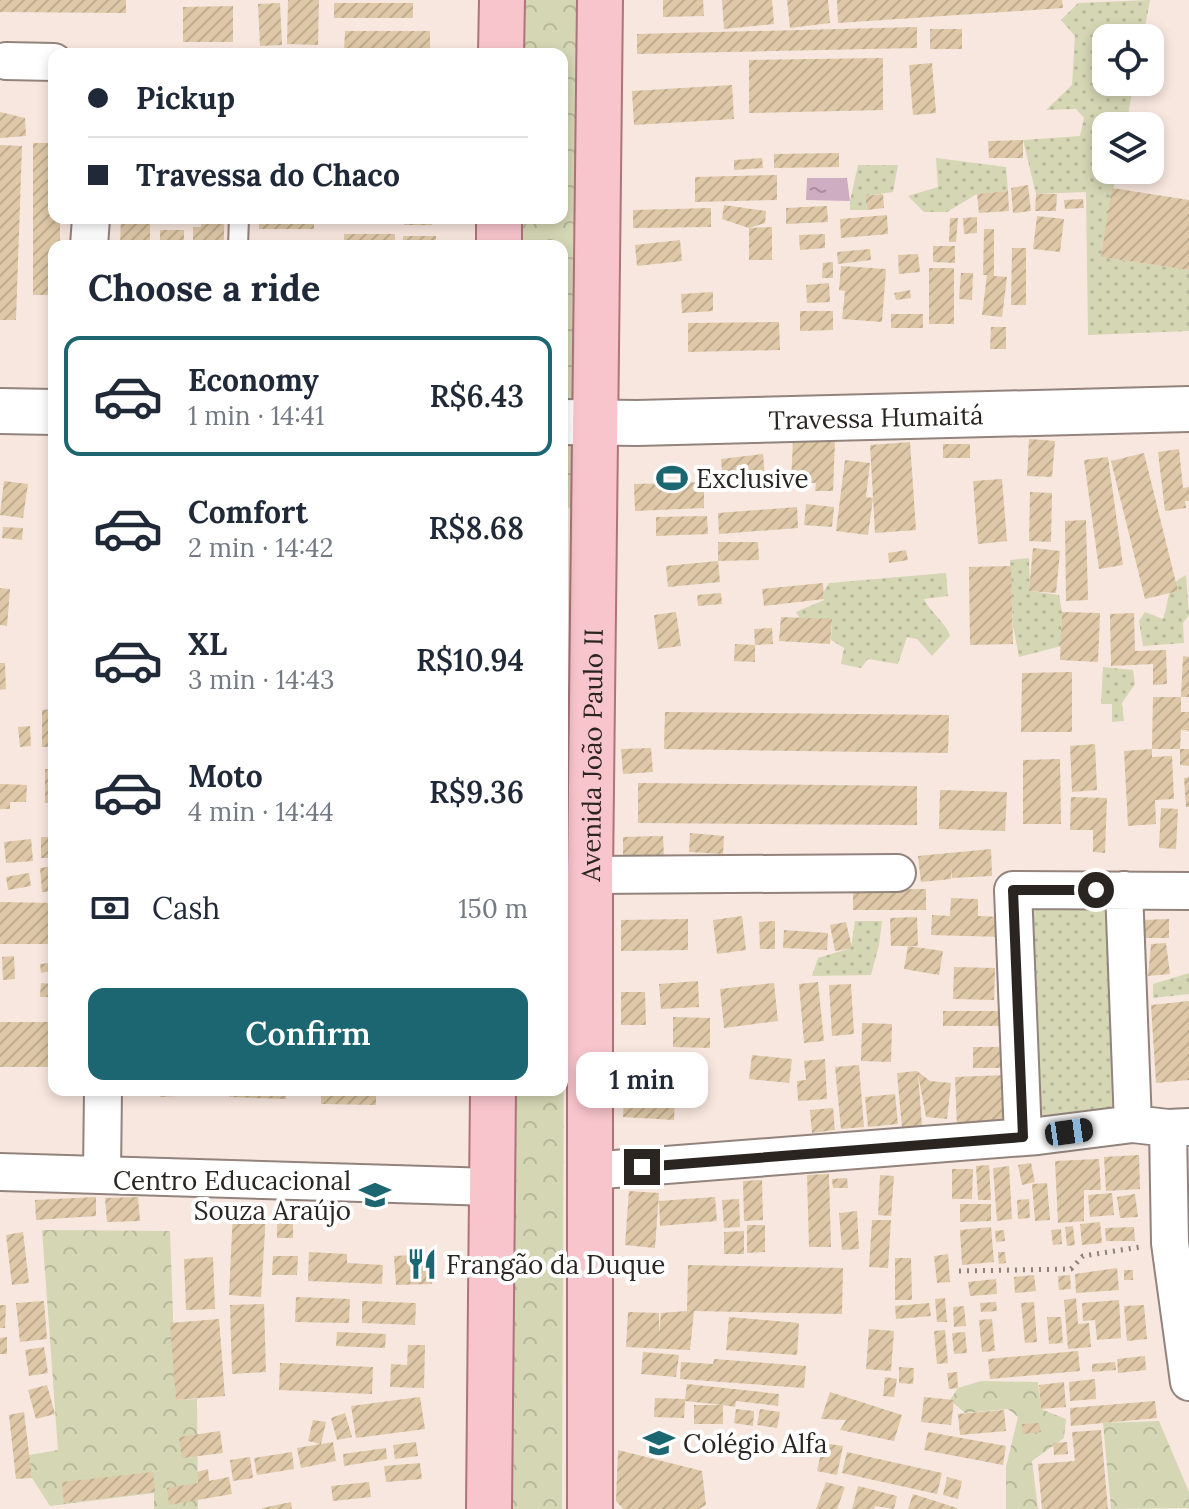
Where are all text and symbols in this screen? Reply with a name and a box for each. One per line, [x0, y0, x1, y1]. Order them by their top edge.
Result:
map controls [1092, 24, 1164, 184]
button: locate [1092, 24, 1164, 96]
text: Pickup [136, 79, 235, 117]
button: layers [1092, 112, 1164, 184]
text: Travessa do Chaco [136, 156, 400, 194]
text: Choose a ride [88, 265, 320, 311]
icon: car [92, 360, 164, 432]
text: Economy [188, 361, 319, 399]
text: R$6.43 [429, 377, 524, 415]
street label: Travessa Humaitá [768, 398, 984, 436]
text: 1 min · 14:41 [188, 399, 324, 432]
sports icon: Exclusive [655, 461, 689, 495]
place label: Exclusive [696, 462, 809, 495]
icon: car [92, 492, 164, 564]
text: Comfort [188, 493, 308, 531]
text: R$8.68 [429, 509, 524, 547]
text: 2 min · 14:42 [188, 531, 333, 564]
icon: car [92, 624, 164, 696]
text: XL [188, 625, 227, 663]
street label: Avenida João Paulo II [573, 628, 609, 883]
text: R$10.94 [416, 641, 524, 679]
text: 3 min · 14:43 [188, 663, 334, 696]
icon: car [92, 756, 164, 828]
text: Moto [188, 757, 263, 795]
text: R$9.36 [429, 773, 524, 811]
text: 4 min · 14:44 [188, 795, 334, 828]
route start [1078, 872, 1114, 908]
icon: cash [88, 886, 132, 930]
text: Cash [152, 889, 220, 927]
text: 150 m [458, 892, 528, 925]
button: Confirm [88, 988, 528, 1080]
callout: 1 min [576, 1051, 708, 1107]
text: 1 min [609, 1063, 675, 1096]
car [1044, 1117, 1094, 1147]
route end [624, 1149, 660, 1185]
place label: Centro Educacional Souza Araújo [113, 1164, 351, 1227]
school or university icon: Centro Educacional Souza Araújo [358, 1178, 392, 1212]
restaurant icon: Frangão da Duque [405, 1247, 439, 1281]
place label: Frangão da Duque [446, 1248, 665, 1281]
school or university icon: Colégio Alfa [642, 1426, 676, 1460]
place label: Colégio Alfa [683, 1427, 827, 1460]

